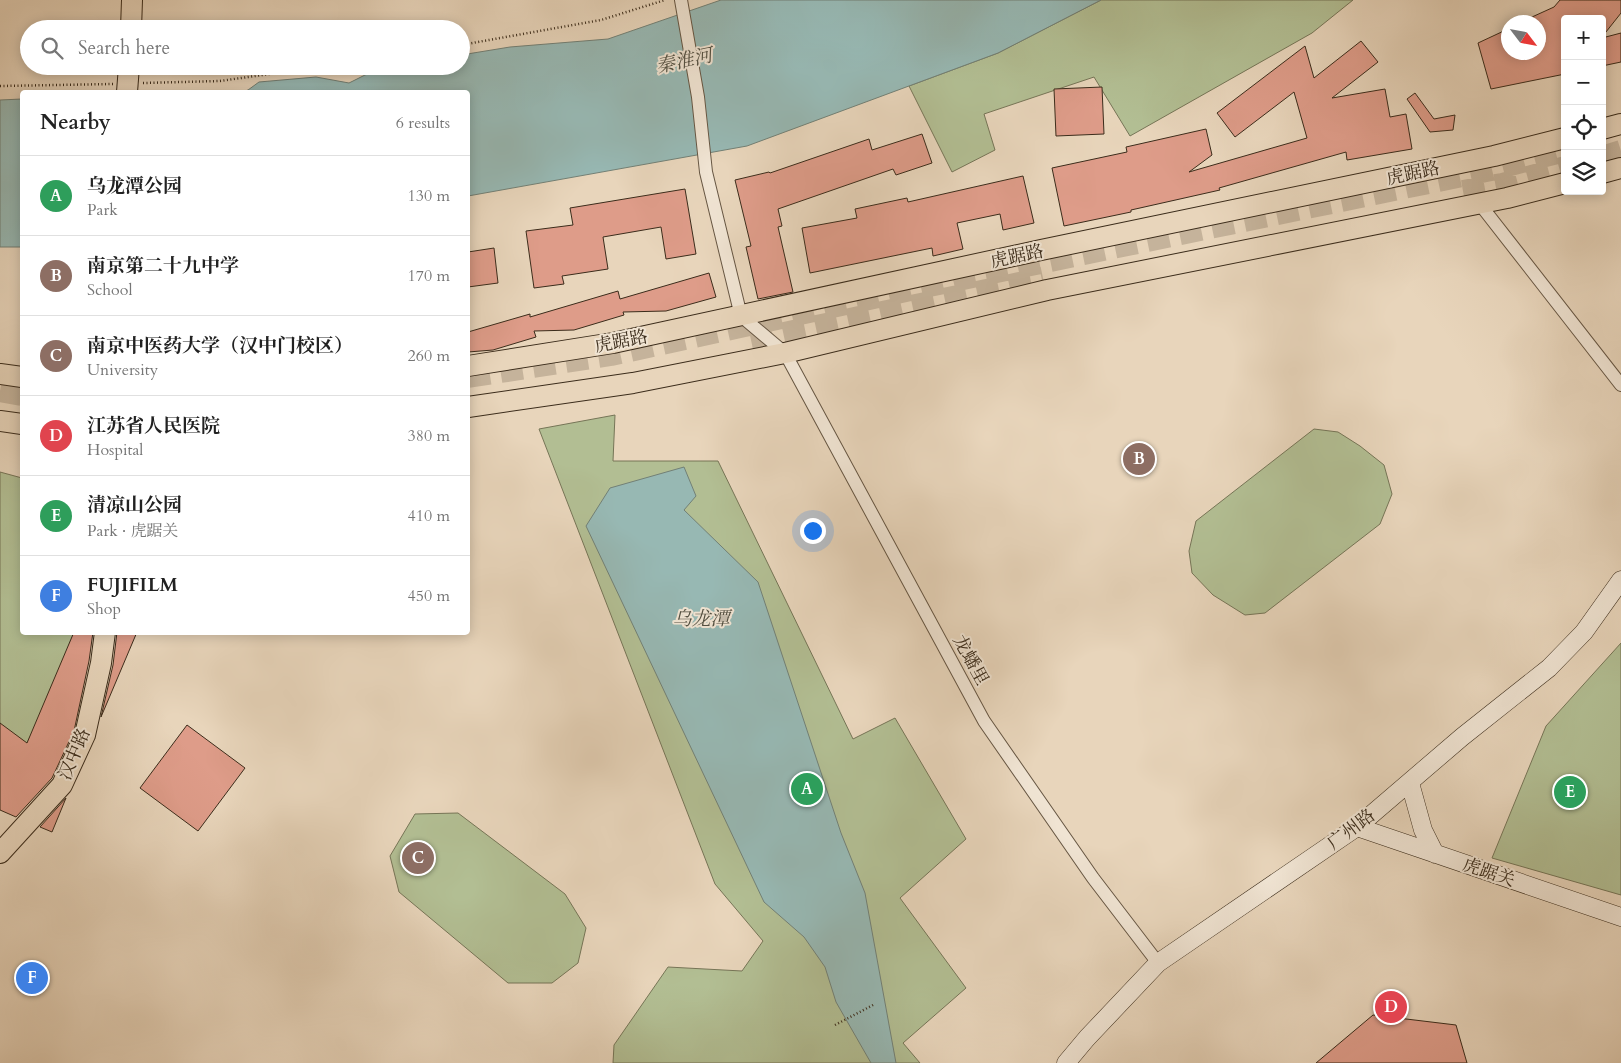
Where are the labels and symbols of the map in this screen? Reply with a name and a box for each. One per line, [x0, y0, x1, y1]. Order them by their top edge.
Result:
north arrow [1501, 15, 1546, 60]
water label: 秦淮河 [654, 42, 718, 80]
street label: 虎踞路 [1384, 156, 1442, 191]
street label: 虎踞路 [988, 239, 1046, 274]
street label: 虎踞路 [592, 324, 650, 359]
pin: B [1123, 440, 1155, 478]
your location [800, 518, 826, 544]
water label: 乌龙潭 [672, 606, 732, 632]
street label: 龙蟠里 [947, 631, 995, 690]
street label: 汉中路 [52, 724, 97, 784]
pin: A [791, 770, 823, 808]
pin: E [1554, 773, 1586, 811]
street label: 广州路 [1322, 803, 1380, 856]
pin: C [402, 839, 434, 877]
street label: 虎踞关 [1459, 852, 1518, 893]
pin: F [16, 959, 48, 997]
pin: D [1375, 988, 1407, 1026]

